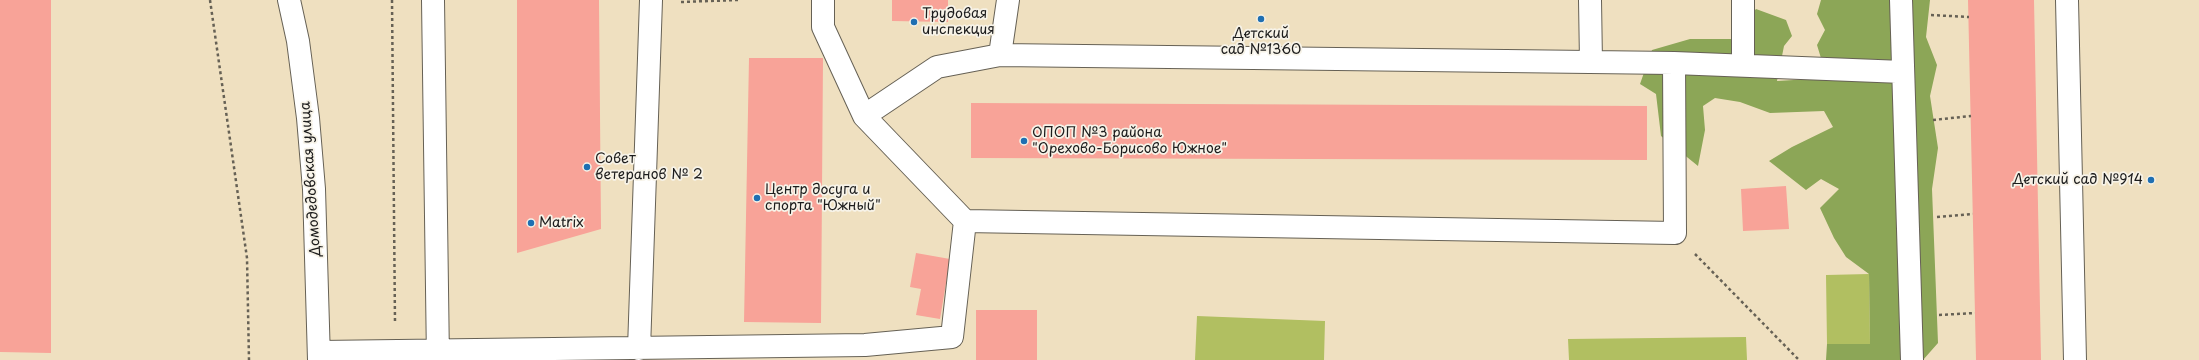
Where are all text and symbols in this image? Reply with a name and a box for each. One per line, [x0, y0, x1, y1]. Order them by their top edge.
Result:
place label: Трудовая инспекция [922, 6, 995, 38]
marker: Детский сад №1360 [1256, 14, 1266, 24]
marker: Трудовая инспекция [909, 17, 919, 27]
place label: Детский сад №1360 [1221, 26, 1301, 58]
street label: Домодедовская улица [297, 101, 325, 257]
place label: ОПОП №3 района "Орехово-Борисово Южное" [1032, 125, 1227, 158]
marker: ОПОП №3 района "Орехово-Борисово Южное" [1019, 136, 1029, 146]
place label: Совет ветеранов № 2 [595, 151, 703, 184]
marker: Совет ветеранов № 2 [582, 162, 592, 172]
place label: Детский сад №914 [2013, 172, 2143, 188]
marker: Детский сад №914 [2146, 175, 2156, 185]
place label: Центр досуга и спорта "Южный" [765, 182, 881, 214]
marker: Центр досуга и спорта "Южный" [752, 193, 762, 203]
place label: Matrix [539, 215, 584, 231]
marker: Matrix [526, 218, 536, 228]

